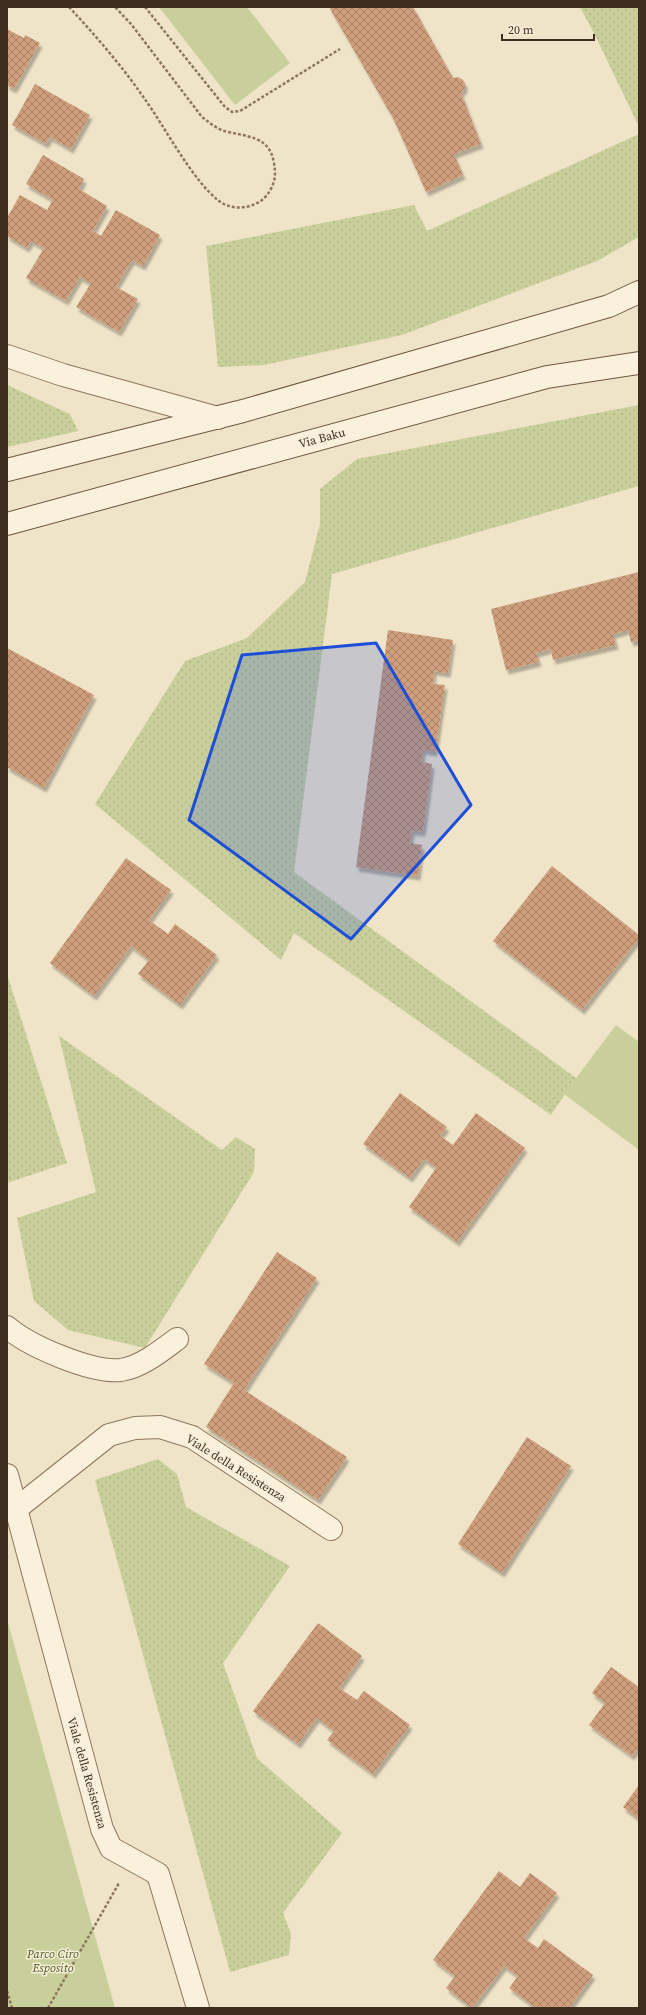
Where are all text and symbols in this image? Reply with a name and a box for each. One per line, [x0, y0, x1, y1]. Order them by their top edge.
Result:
scale bar [502, 16, 594, 42]
text: 20 m [508, 22, 534, 38]
street label: Via Baku [297, 424, 347, 452]
street label: Viale della Resistenza [183, 1431, 290, 1506]
street label: Viale della Resistenza [63, 1715, 111, 1831]
park label: Parco Ciro Esposito [26, 1946, 79, 1976]

